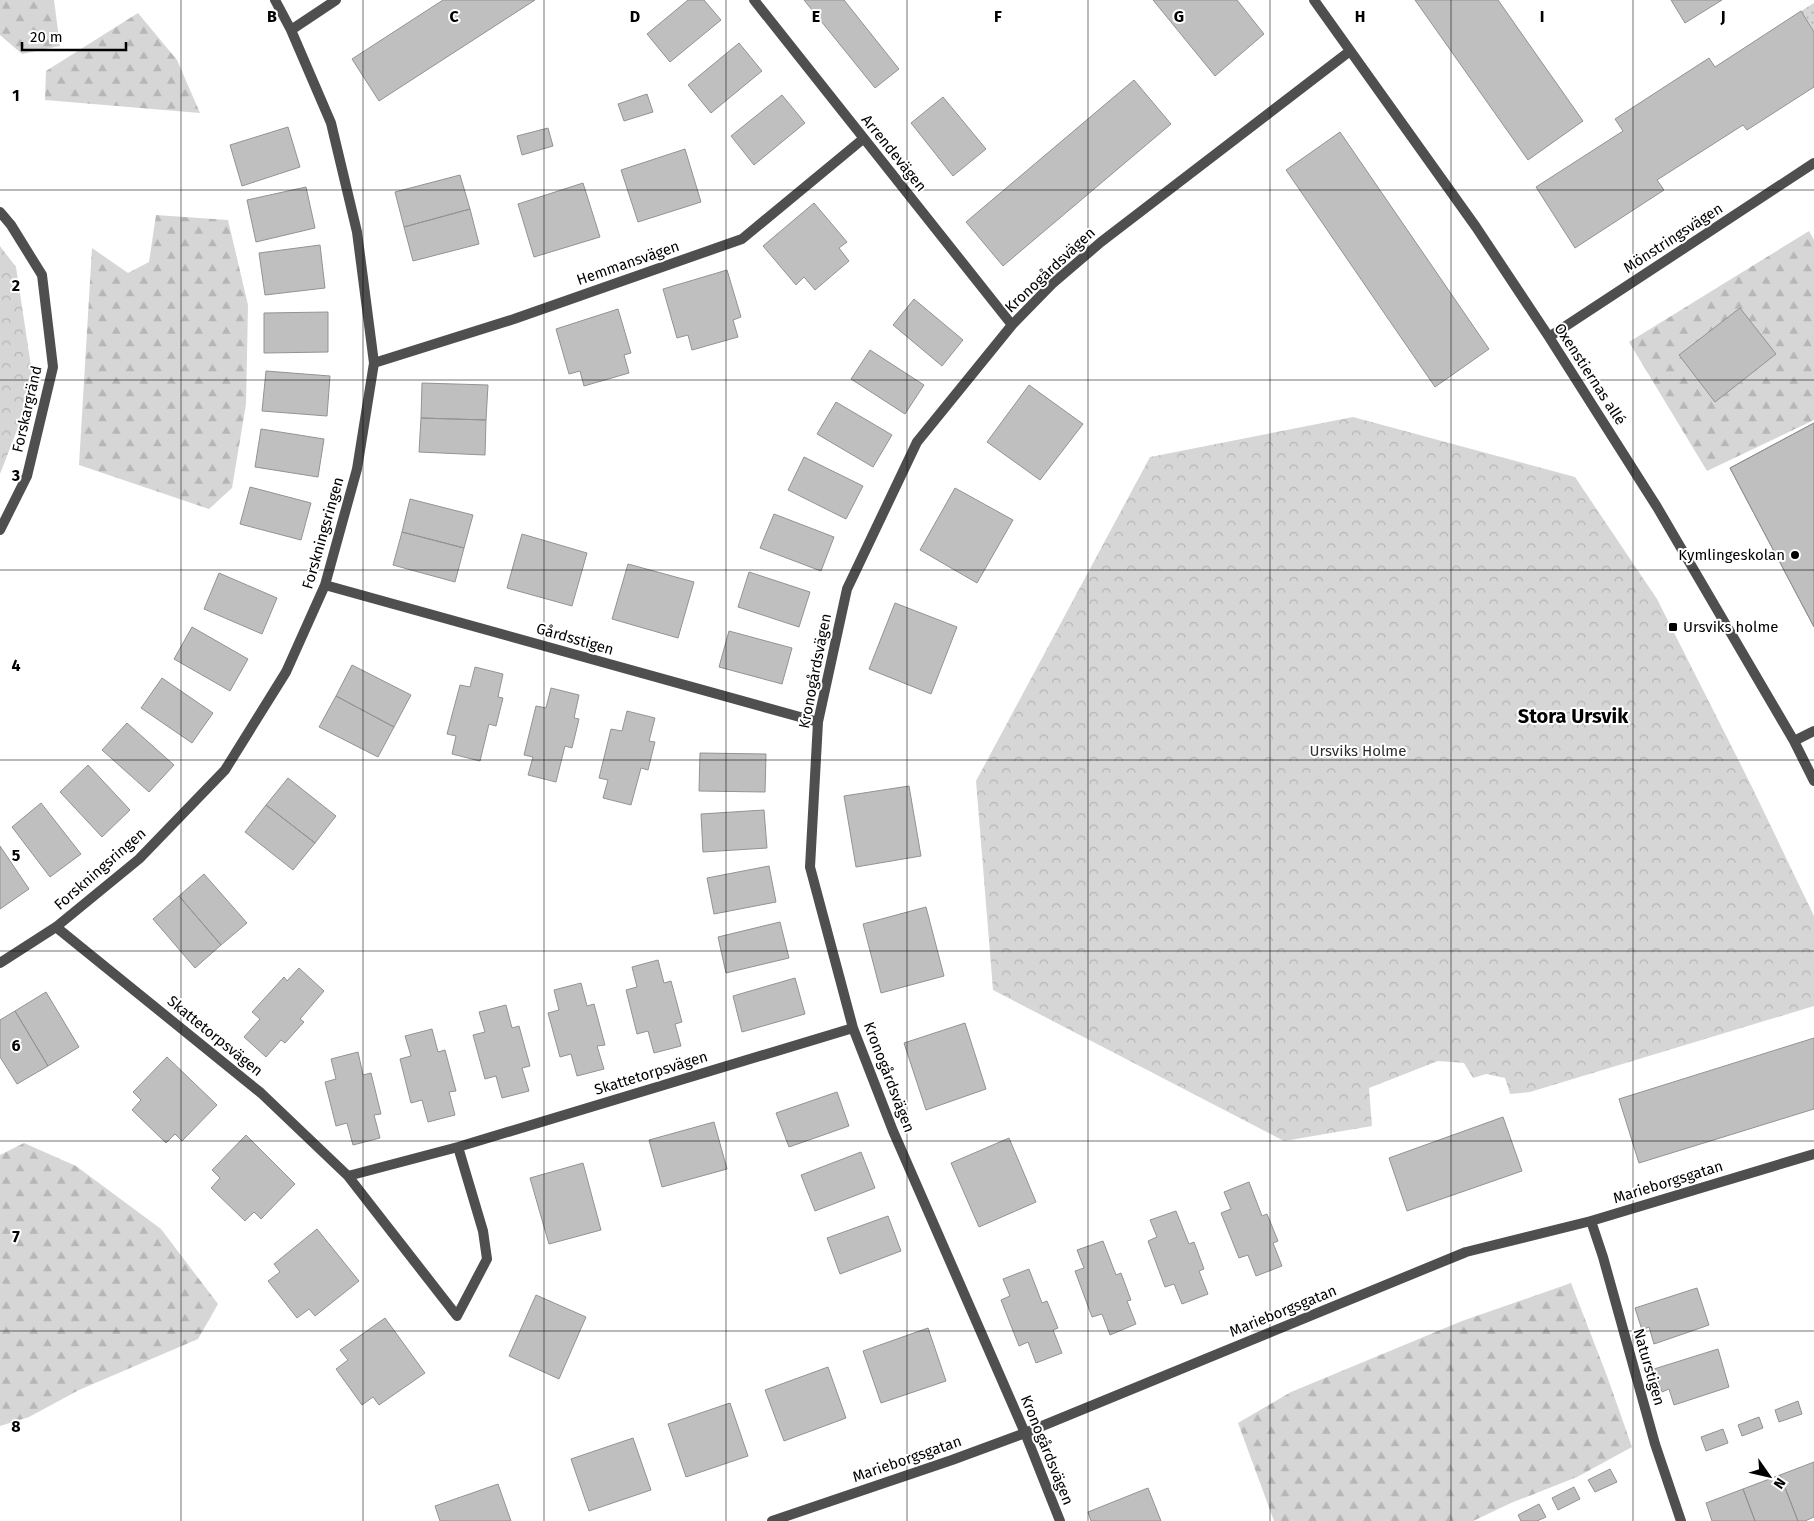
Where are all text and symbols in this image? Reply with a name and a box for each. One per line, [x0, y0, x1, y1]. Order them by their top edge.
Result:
text: B [267, 7, 277, 26]
text: C [449, 7, 459, 26]
text: D [630, 7, 640, 26]
text: E [812, 7, 820, 26]
text: F [994, 7, 1002, 26]
text: G [1174, 7, 1184, 26]
text: H [1355, 7, 1365, 26]
text: I [1540, 7, 1544, 26]
text: J [1719, 7, 1726, 26]
scale bar [22, 20, 126, 52]
text: 20 m [30, 28, 63, 46]
text: 1 [12, 86, 20, 105]
street label: Arrendevägen [858, 111, 930, 195]
street label: Mönstringsvägen [1620, 199, 1726, 277]
street label: Kronogårdsvägen [1001, 224, 1099, 316]
street label: Hemmansvägen [574, 237, 682, 289]
text: 2 [12, 276, 20, 295]
street label: Oxenstiernas allé [1550, 320, 1630, 428]
street label: Forskargränd [8, 364, 46, 454]
text: 3 [11, 466, 20, 485]
street label: Forskningsringen [298, 475, 348, 591]
place label: Kymlingeskolan [1678, 546, 1785, 564]
marker: Kymlingeskolan [1789, 549, 1801, 561]
street label: Kronogårdsvägen [795, 612, 835, 730]
place label: Ursviks holme [1683, 618, 1778, 636]
street label: Gårdsstigen [534, 619, 616, 659]
marker: Ursviks holme [1667, 621, 1679, 633]
text: 4 [11, 656, 21, 675]
district label: Stora Ursvik [1518, 704, 1629, 728]
park label: Ursviks Holme [1310, 742, 1406, 760]
street label: Forskningsringen [50, 824, 150, 914]
text: 5 [12, 846, 21, 865]
street label: Skattetorpsvägen [164, 992, 266, 1080]
street label: Kronogårdsvägen [860, 1019, 918, 1135]
text: 6 [11, 1036, 21, 1055]
street label: Skattetorpsvägen [592, 1047, 710, 1099]
street label: Marieborgsgatan [1611, 1157, 1725, 1207]
text: 7 [12, 1227, 20, 1246]
street label: Marieborgsgatan [1227, 1281, 1339, 1341]
street label: Naturstigen [1629, 1326, 1669, 1408]
street label: Kronogårdsvägen [1017, 1392, 1077, 1508]
text: 8 [11, 1417, 21, 1436]
street label: Marieborgsgatan [850, 1432, 964, 1486]
north arrow [1744, 1451, 1794, 1501]
text: N [1770, 1474, 1789, 1492]

